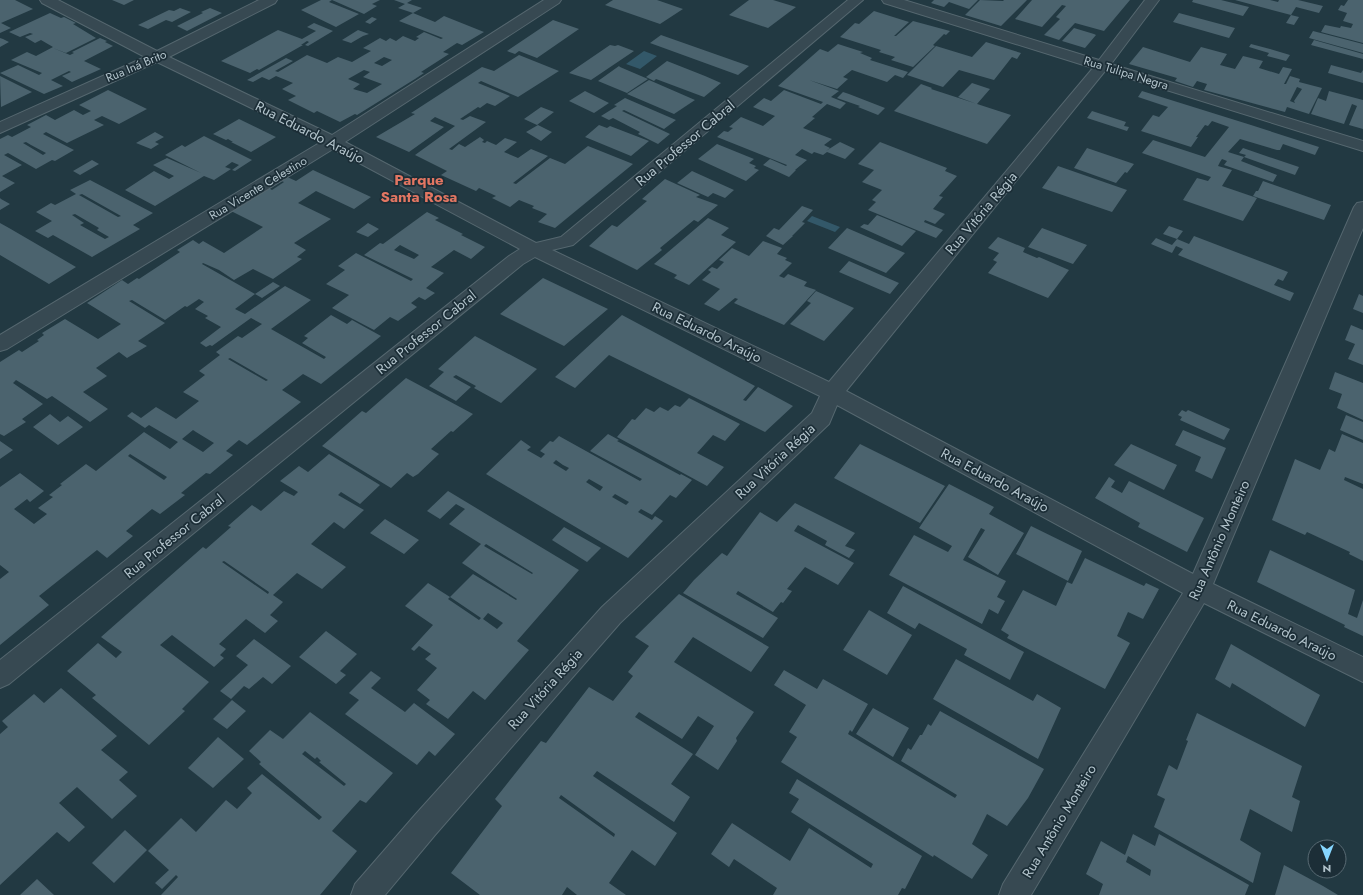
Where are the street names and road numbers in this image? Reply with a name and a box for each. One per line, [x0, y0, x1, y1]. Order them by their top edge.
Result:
street label: Rua Iná Brito [103, 45, 170, 87]
street label: Rua Tulipa Negra [1081, 52, 1171, 94]
street label: Rua Professor Cabral [631, 95, 739, 191]
street label: Rua Eduardo Araújo [252, 96, 368, 168]
street label: Rua Vicente Celestino [206, 151, 311, 224]
street label: Rua Vitória Régia [940, 167, 1022, 259]
street label: Rua Professor Cabral [372, 285, 480, 379]
street label: Rua Eduardo Araújo [649, 297, 766, 367]
street label: Rua Vitória Régia [731, 419, 819, 503]
street label: Rua Eduardo Araújo [937, 443, 1053, 517]
street label: Rua Antônio Monteiro [1184, 477, 1255, 603]
street label: Rua Professor Cabral [120, 489, 228, 583]
street label: Rua Eduardo Araújo [1224, 595, 1341, 665]
street label: Rua Vitória Régia [503, 644, 587, 734]
street label: Rua Antônio Monteiro [1017, 760, 1101, 882]

